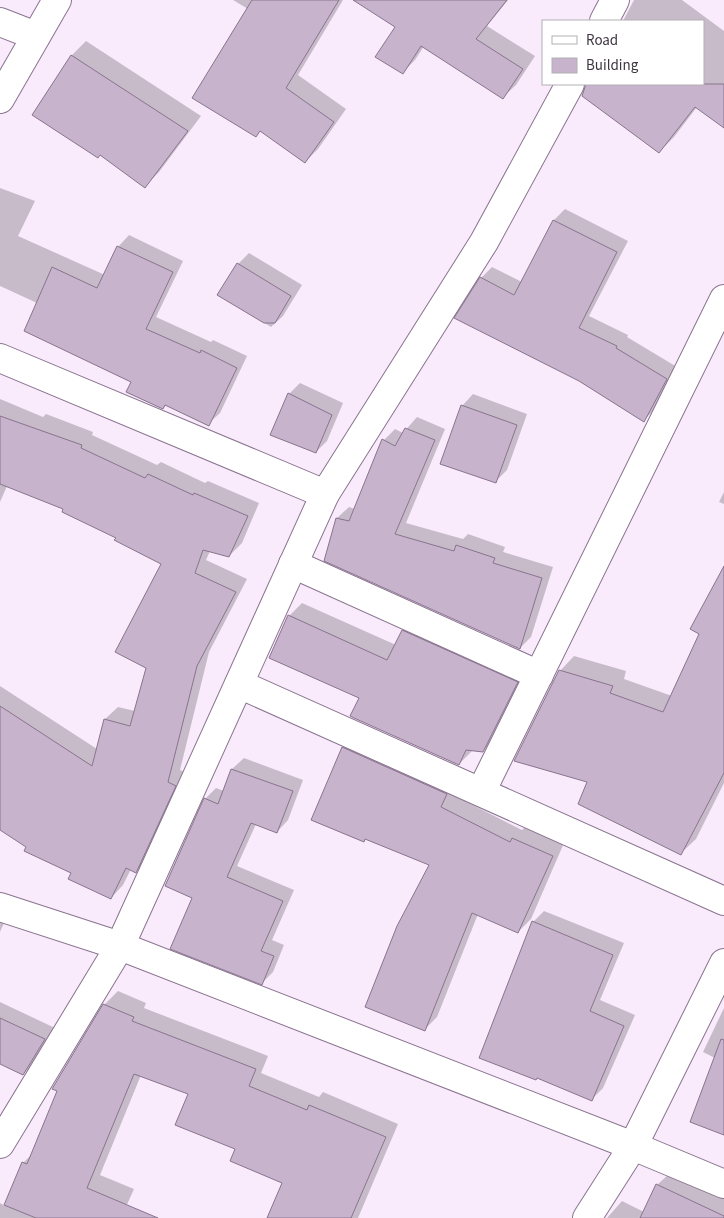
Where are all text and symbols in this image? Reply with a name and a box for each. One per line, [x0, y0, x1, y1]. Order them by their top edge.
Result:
legend [542, 20, 704, 85]
text: Road [586, 30, 618, 51]
text: Building [586, 55, 639, 76]

